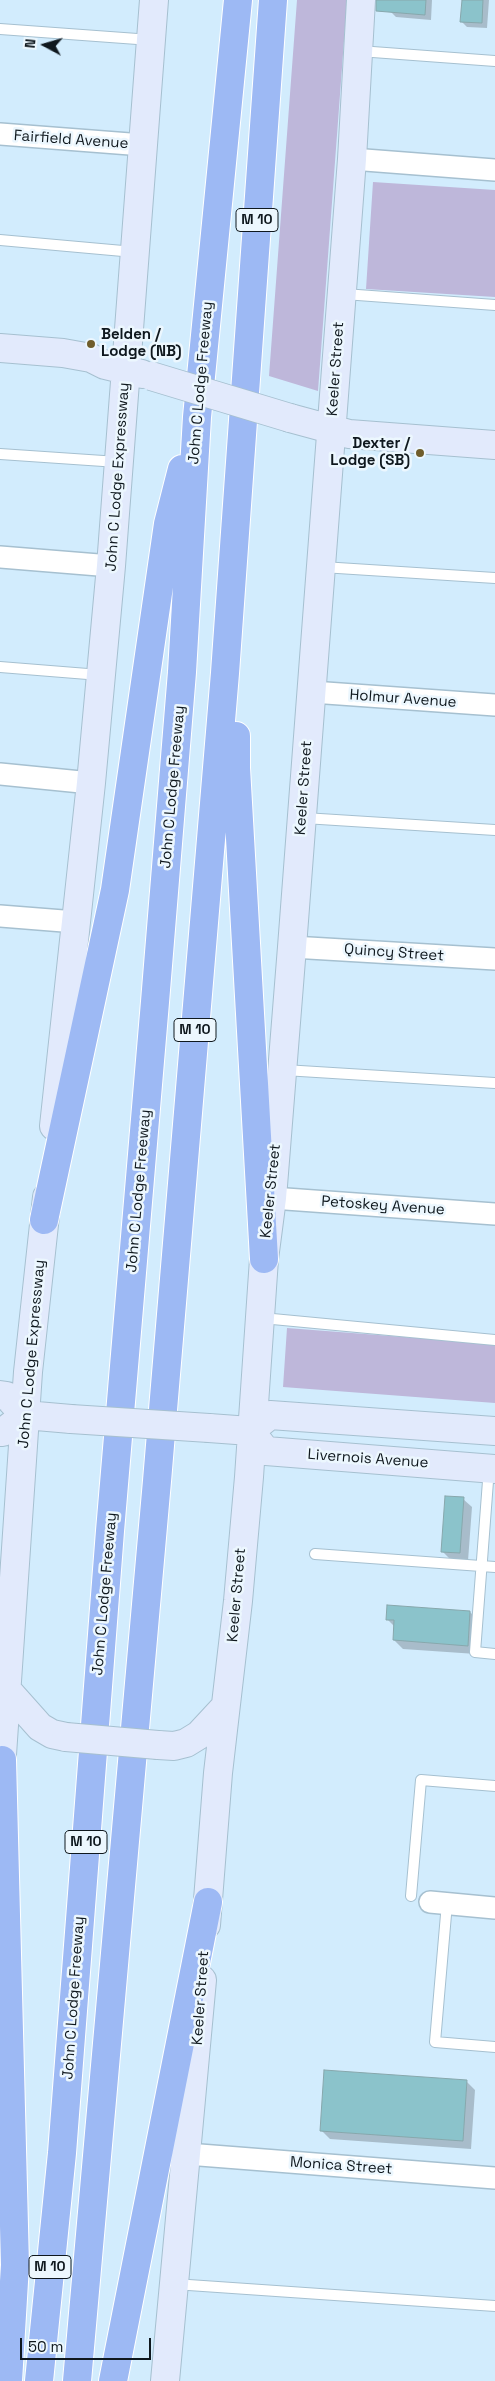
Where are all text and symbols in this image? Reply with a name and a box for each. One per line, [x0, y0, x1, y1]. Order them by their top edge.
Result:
north arrow [20, 20, 70, 70]
text: N [21, 38, 40, 49]
street label: Fairfield Avenue [13, 127, 129, 153]
road number: M 10 [236, 208, 278, 232]
street label: John C Lodge Freeway [185, 301, 217, 465]
street label: Keeler Street [324, 321, 348, 417]
place label: Belden / Lodge (NB) [101, 326, 182, 361]
marker: Belden / Lodge (NB) [85, 338, 97, 350]
street label: John C Lodge Expressway [102, 382, 134, 572]
place label: Dexter / Lodge (SB) [330, 435, 410, 470]
marker: Dexter / Lodge (SB) [414, 447, 426, 459]
street label: Holmur Avenue [349, 686, 457, 712]
street label: John C Lodge Freeway [157, 705, 189, 869]
street label: Keeler Street [292, 740, 316, 836]
street label: Quincy Street [344, 941, 444, 965]
road number: M 10 [174, 1018, 216, 1042]
street label: John C Lodge Freeway [123, 1109, 155, 1273]
street label: Keeler Street [257, 1143, 285, 1239]
street label: Petoskey Avenue [321, 1193, 445, 1219]
street label: John C Lodge Expressway [15, 1259, 49, 1449]
street label: Livernois Avenue [307, 1446, 429, 1472]
street label: John C Lodge Freeway [89, 1512, 121, 1676]
street label: Keeler Street [224, 1547, 250, 1643]
road number: M 10 [65, 1830, 107, 1854]
street label: John C Lodge Freeway [59, 1916, 89, 2080]
street label: Keeler Street [189, 1950, 213, 2046]
street label: Monica Street [289, 2153, 393, 2179]
road number: M 10 [29, 2256, 71, 2278]
scale bar [22, 2328, 154, 2360]
text: 50 m [28, 2337, 63, 2356]

